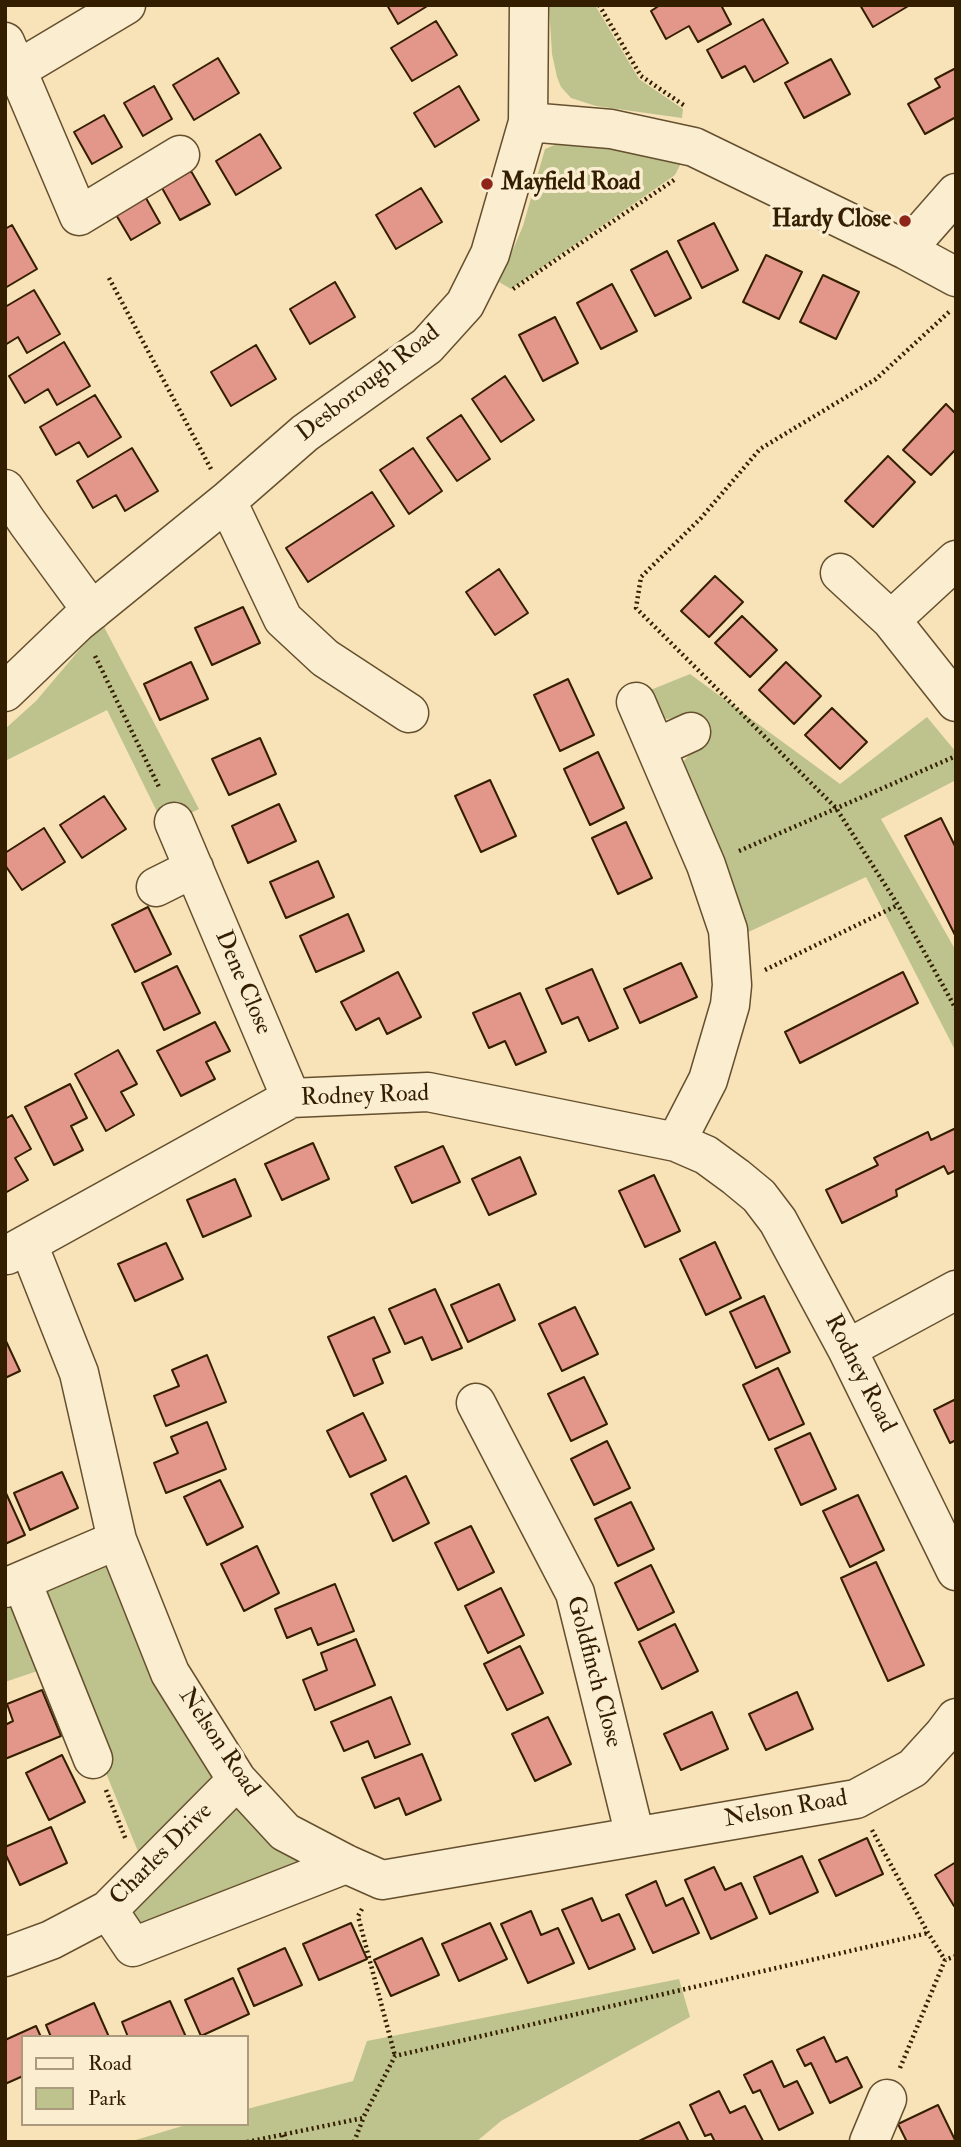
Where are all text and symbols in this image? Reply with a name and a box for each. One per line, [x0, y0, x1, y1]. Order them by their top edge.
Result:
place label: Mayfield Road [501, 170, 641, 198]
marker: Mayfield Road [479, 176, 495, 192]
place label: Hardy Close [772, 207, 891, 235]
marker: Hardy Close [897, 213, 913, 229]
street label: Desborough Road [292, 319, 446, 449]
street label: Dene Close [207, 927, 277, 1039]
street label: Rodney Road [300, 1080, 430, 1114]
street label: Rodney Road [817, 1310, 901, 1438]
street label: Goldfinch Close [559, 1593, 627, 1751]
street label: Nelson Road [171, 1683, 265, 1803]
street label: Nelson Road [722, 1785, 850, 1835]
street label: Charles Drive [105, 1798, 219, 1912]
legend [21, 2035, 248, 2126]
text: Road [88, 2050, 132, 2077]
text: Park [88, 2085, 126, 2112]

